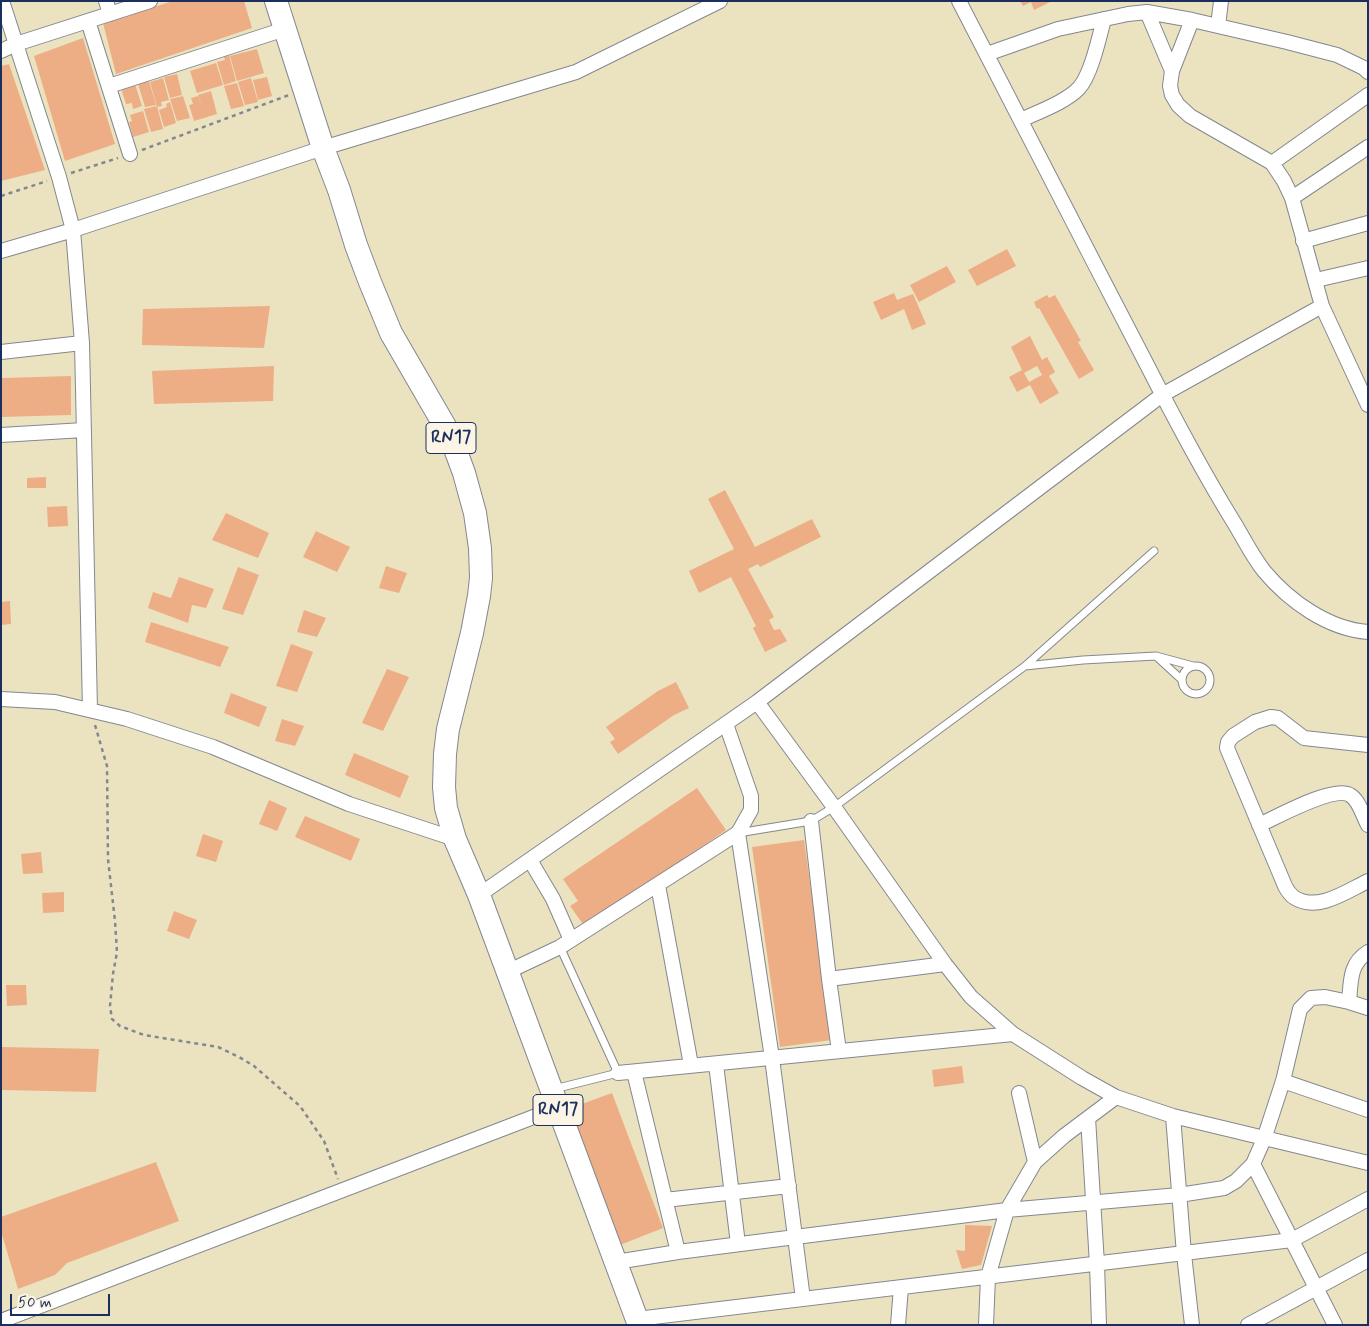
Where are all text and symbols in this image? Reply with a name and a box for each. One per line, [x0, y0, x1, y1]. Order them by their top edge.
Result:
road number: RN17 [426, 422, 476, 453]
road number: RN17 [533, 1094, 583, 1126]
scale bar [12, 1284, 112, 1316]
text: 50 m [18, 1293, 52, 1313]

